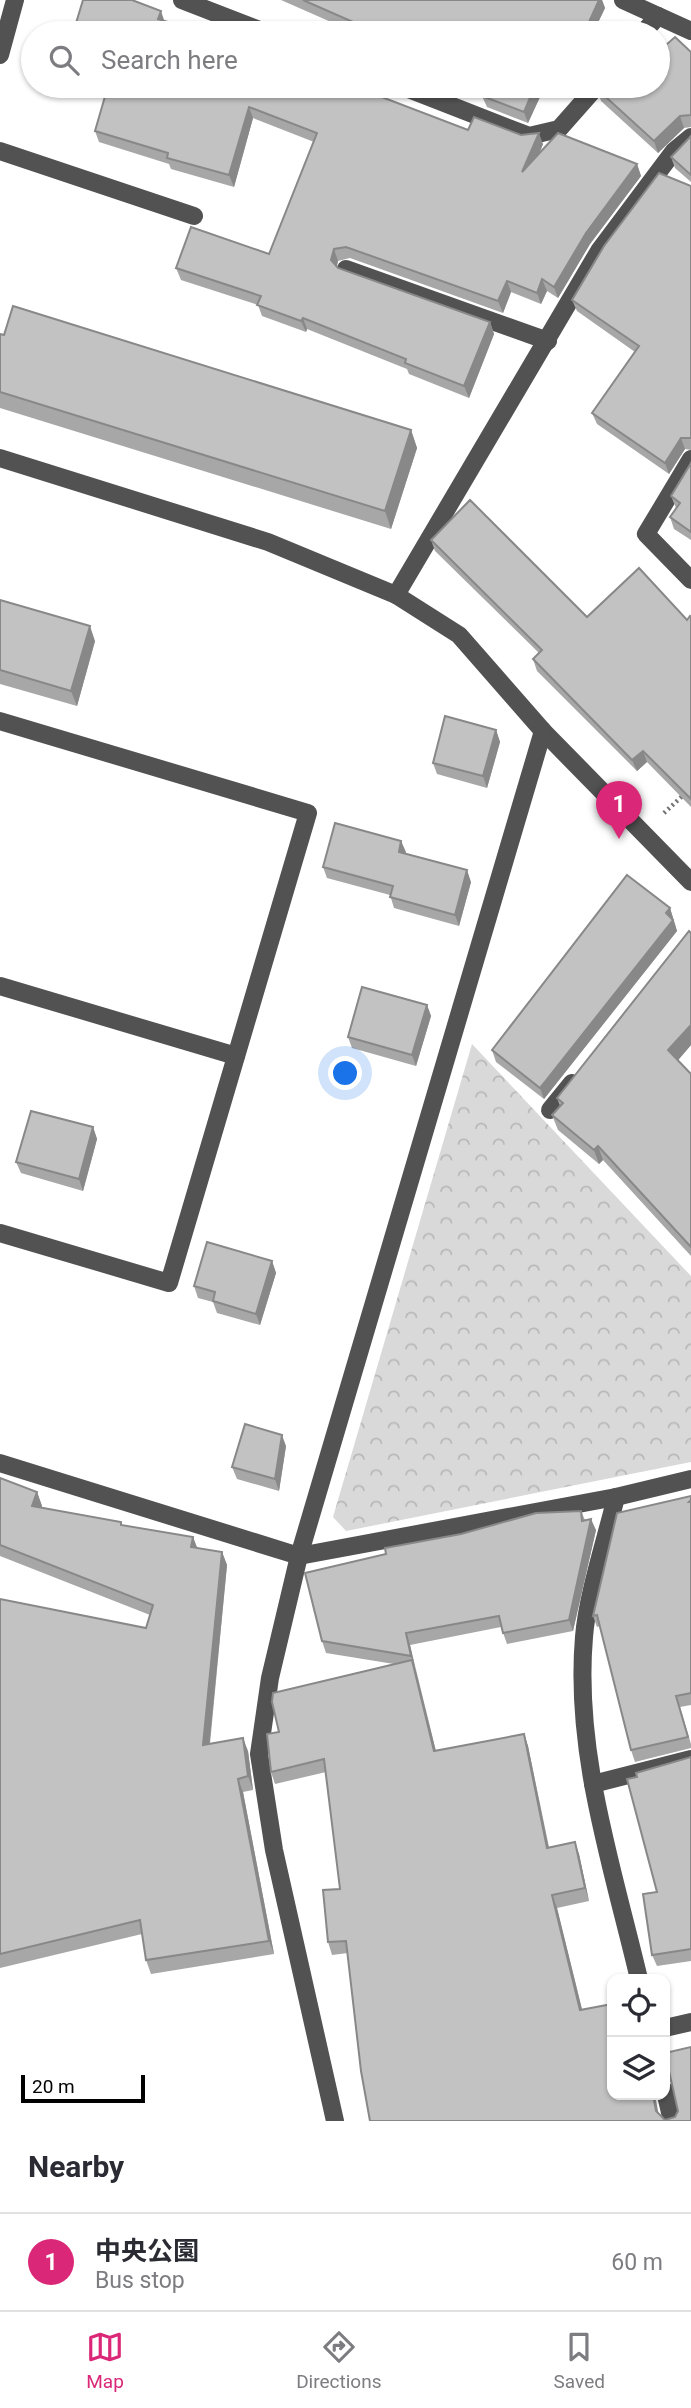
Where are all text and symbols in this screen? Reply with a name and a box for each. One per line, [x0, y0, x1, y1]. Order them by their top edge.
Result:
search box [21, 21, 670, 98]
icon: search [45, 41, 83, 79]
text: Search here [101, 45, 238, 75]
pin: 1 [596, 781, 642, 839]
your location [328, 1056, 362, 1090]
map controls [607, 1974, 670, 2100]
button: locate [607, 1974, 670, 2037]
button: layers [607, 2037, 670, 2100]
scale bar [21, 2072, 145, 2104]
text: 20 m [32, 2075, 75, 2098]
text: Nearby [28, 2149, 124, 2184]
text: 中央公園 [95, 2236, 199, 2266]
text: 1 [44, 2249, 58, 2276]
text: 60 m [611, 2249, 663, 2276]
text: Bus stop [95, 2267, 185, 2294]
tab: Map [86, 2328, 124, 2393]
tab: Directions [296, 2328, 381, 2393]
tab: Saved [554, 2328, 605, 2393]

